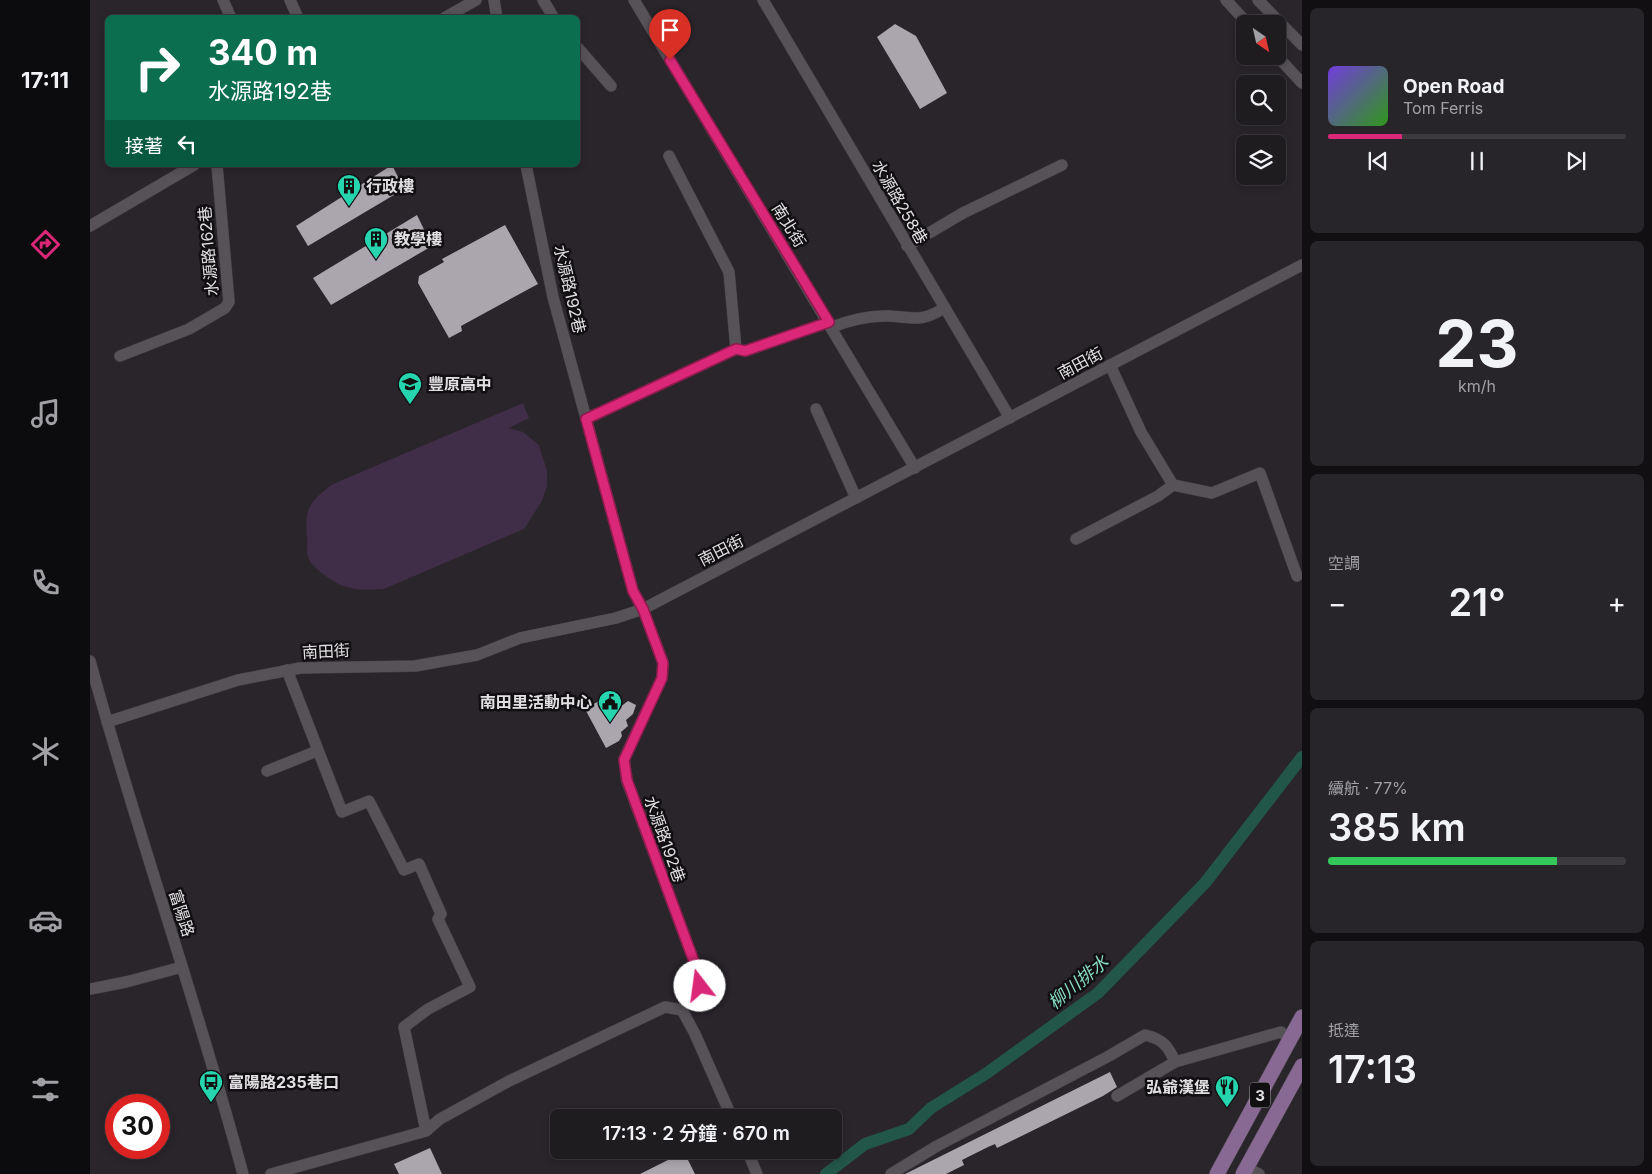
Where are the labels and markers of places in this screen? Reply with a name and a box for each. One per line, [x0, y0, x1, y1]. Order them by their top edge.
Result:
pin [649, 9, 691, 60]
building icon: 行政樓 [336, 173, 362, 207]
place label: 行政樓 [366, 176, 414, 196]
building icon: 教學樓 [363, 226, 389, 260]
place label: 教學樓 [394, 229, 442, 249]
school or university icon: 豐原高中 [397, 371, 423, 405]
place label: 豐原高中 [428, 374, 492, 394]
public building icon: 南田里活動中心 [597, 689, 623, 723]
place label: 南田里活動中心 [480, 692, 592, 712]
bus stop icon: 富陽路235巷口 [198, 1069, 224, 1103]
place label: 富陽路235巷口 [228, 1072, 339, 1092]
restaurant icon: 弘爺漢堡 [1214, 1074, 1240, 1108]
place label: 弘爺漢堡 [1146, 1077, 1210, 1097]

